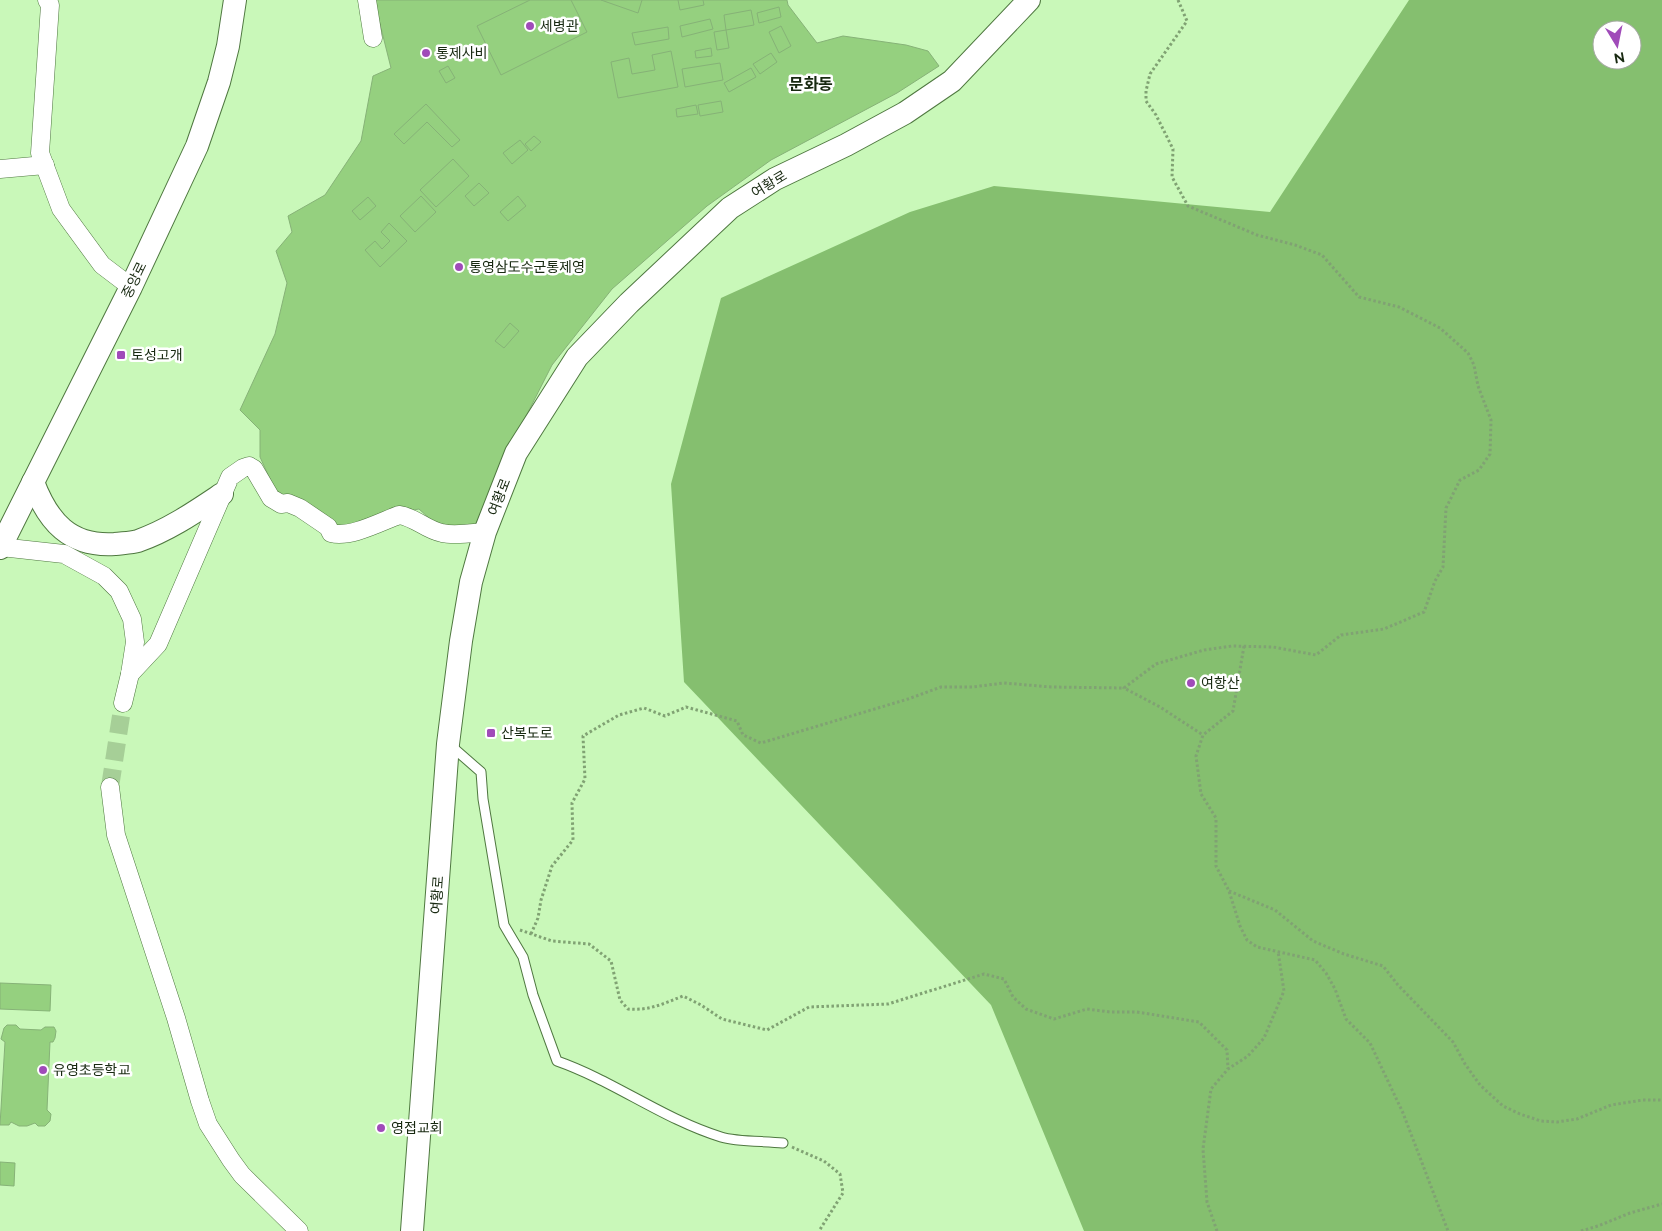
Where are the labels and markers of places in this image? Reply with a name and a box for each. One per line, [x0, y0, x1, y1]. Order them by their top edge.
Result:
place label: 세병관 [540, 18, 579, 34]
marker: 세병관 [524, 20, 536, 32]
place label: 통제사비 [436, 45, 488, 61]
marker: 통제사비 [420, 47, 432, 59]
place label: 통영삼도수군통제영 [469, 259, 585, 275]
marker: 통영삼도수군통제영 [453, 261, 465, 273]
place label: 토성고개 [131, 347, 183, 363]
marker: 토성고개 [115, 349, 127, 361]
place label: 여항산 [1201, 675, 1240, 691]
marker: 여항산 [1185, 677, 1197, 689]
place label: 산복도로 [501, 725, 553, 741]
marker: 산복도로 [485, 727, 497, 739]
place label: 유영초등학교 [53, 1062, 130, 1078]
marker: 유영초등학교 [37, 1064, 49, 1076]
place label: 영접교회 [391, 1120, 443, 1136]
marker: 영접교회 [375, 1122, 387, 1134]

